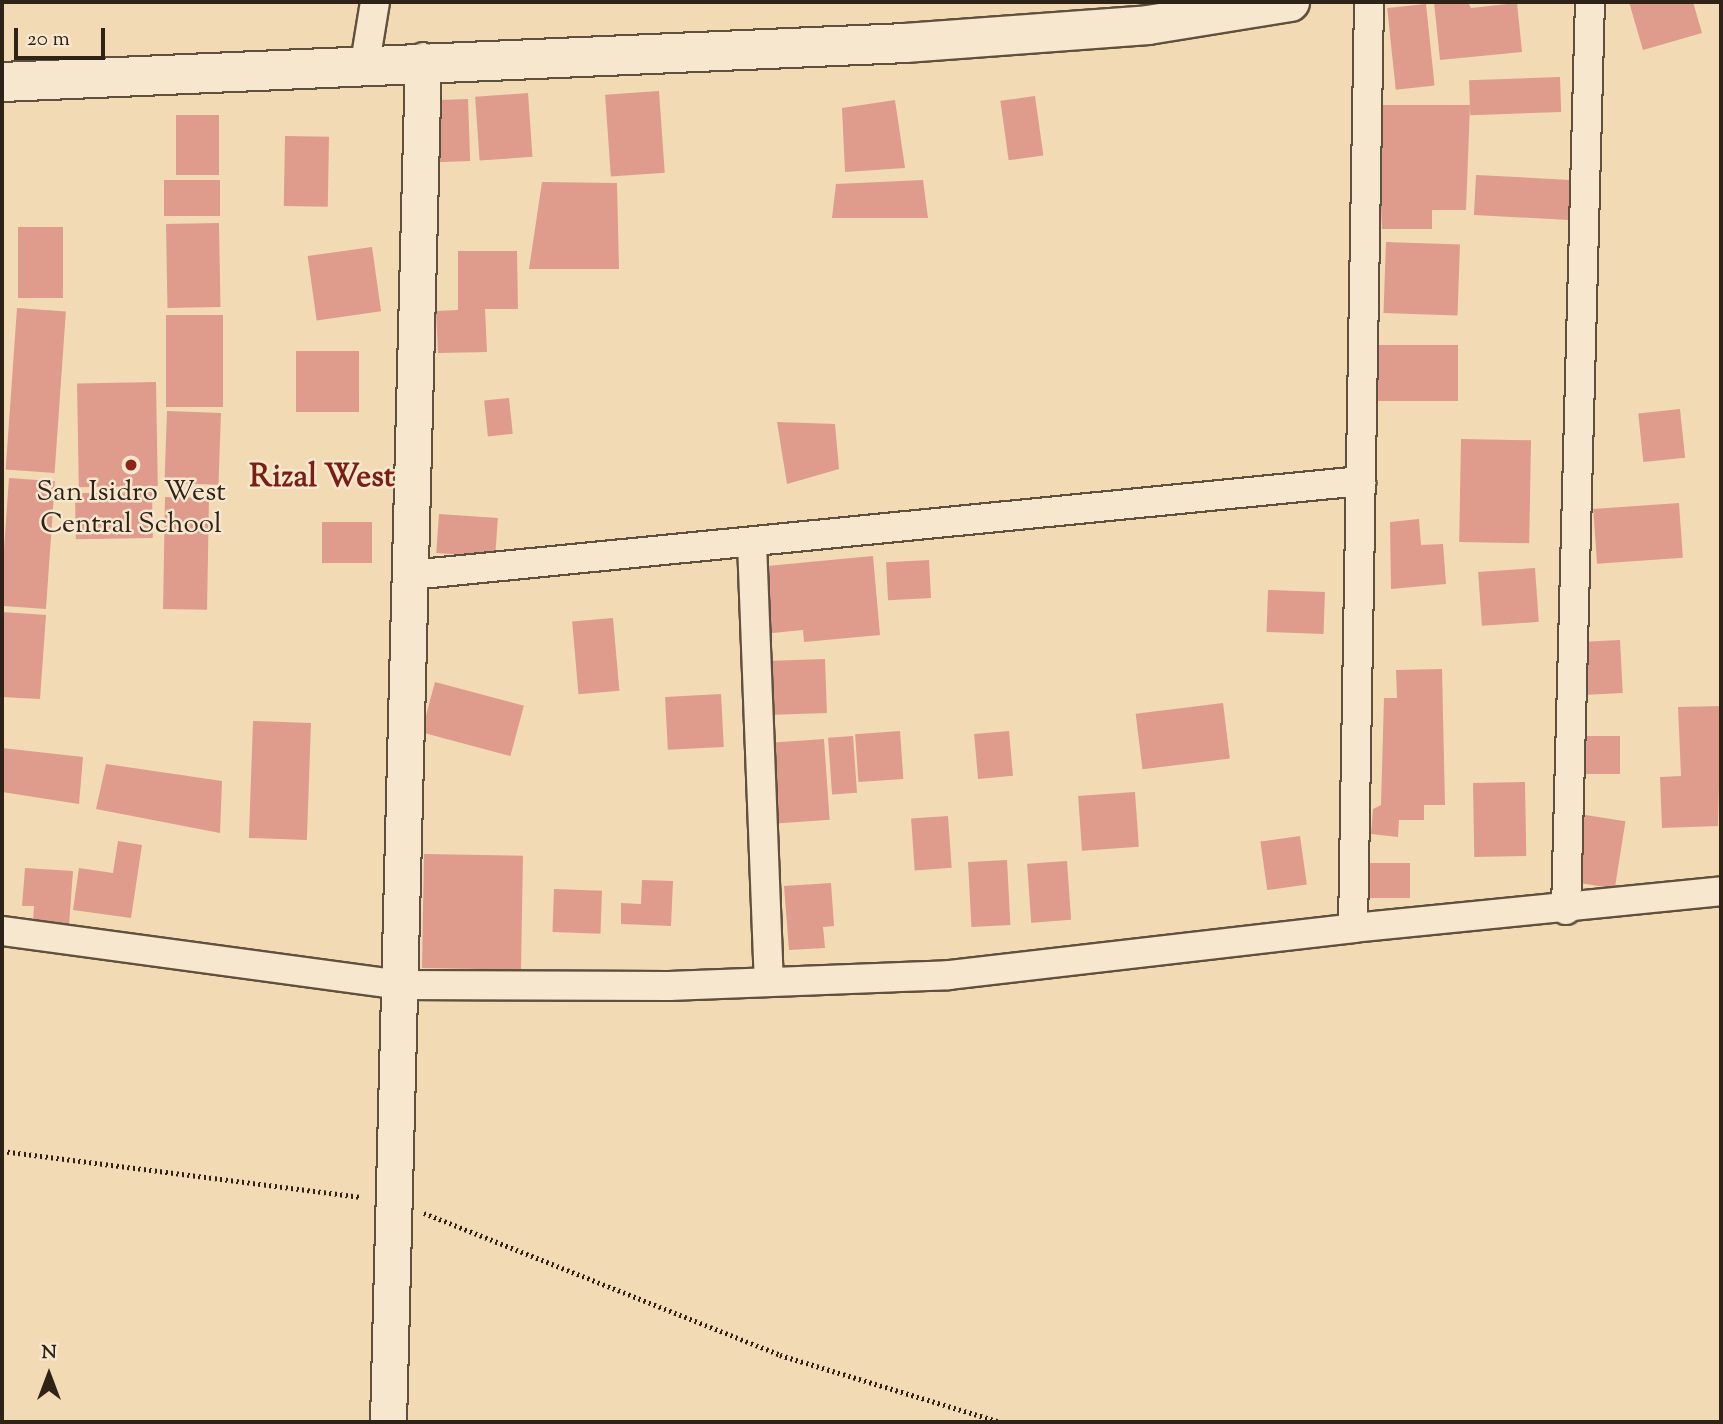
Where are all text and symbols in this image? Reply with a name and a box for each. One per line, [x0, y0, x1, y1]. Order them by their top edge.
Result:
scale bar [18, 14, 108, 58]
text: 20 m [27, 25, 70, 55]
marker: San Isidro West Central School [123, 457, 139, 473]
district label: Rizal West [249, 459, 395, 497]
place label: San Isidro West Central School [36, 476, 226, 542]
north arrow [14, 1340, 84, 1410]
text: N [41, 1340, 57, 1367]

